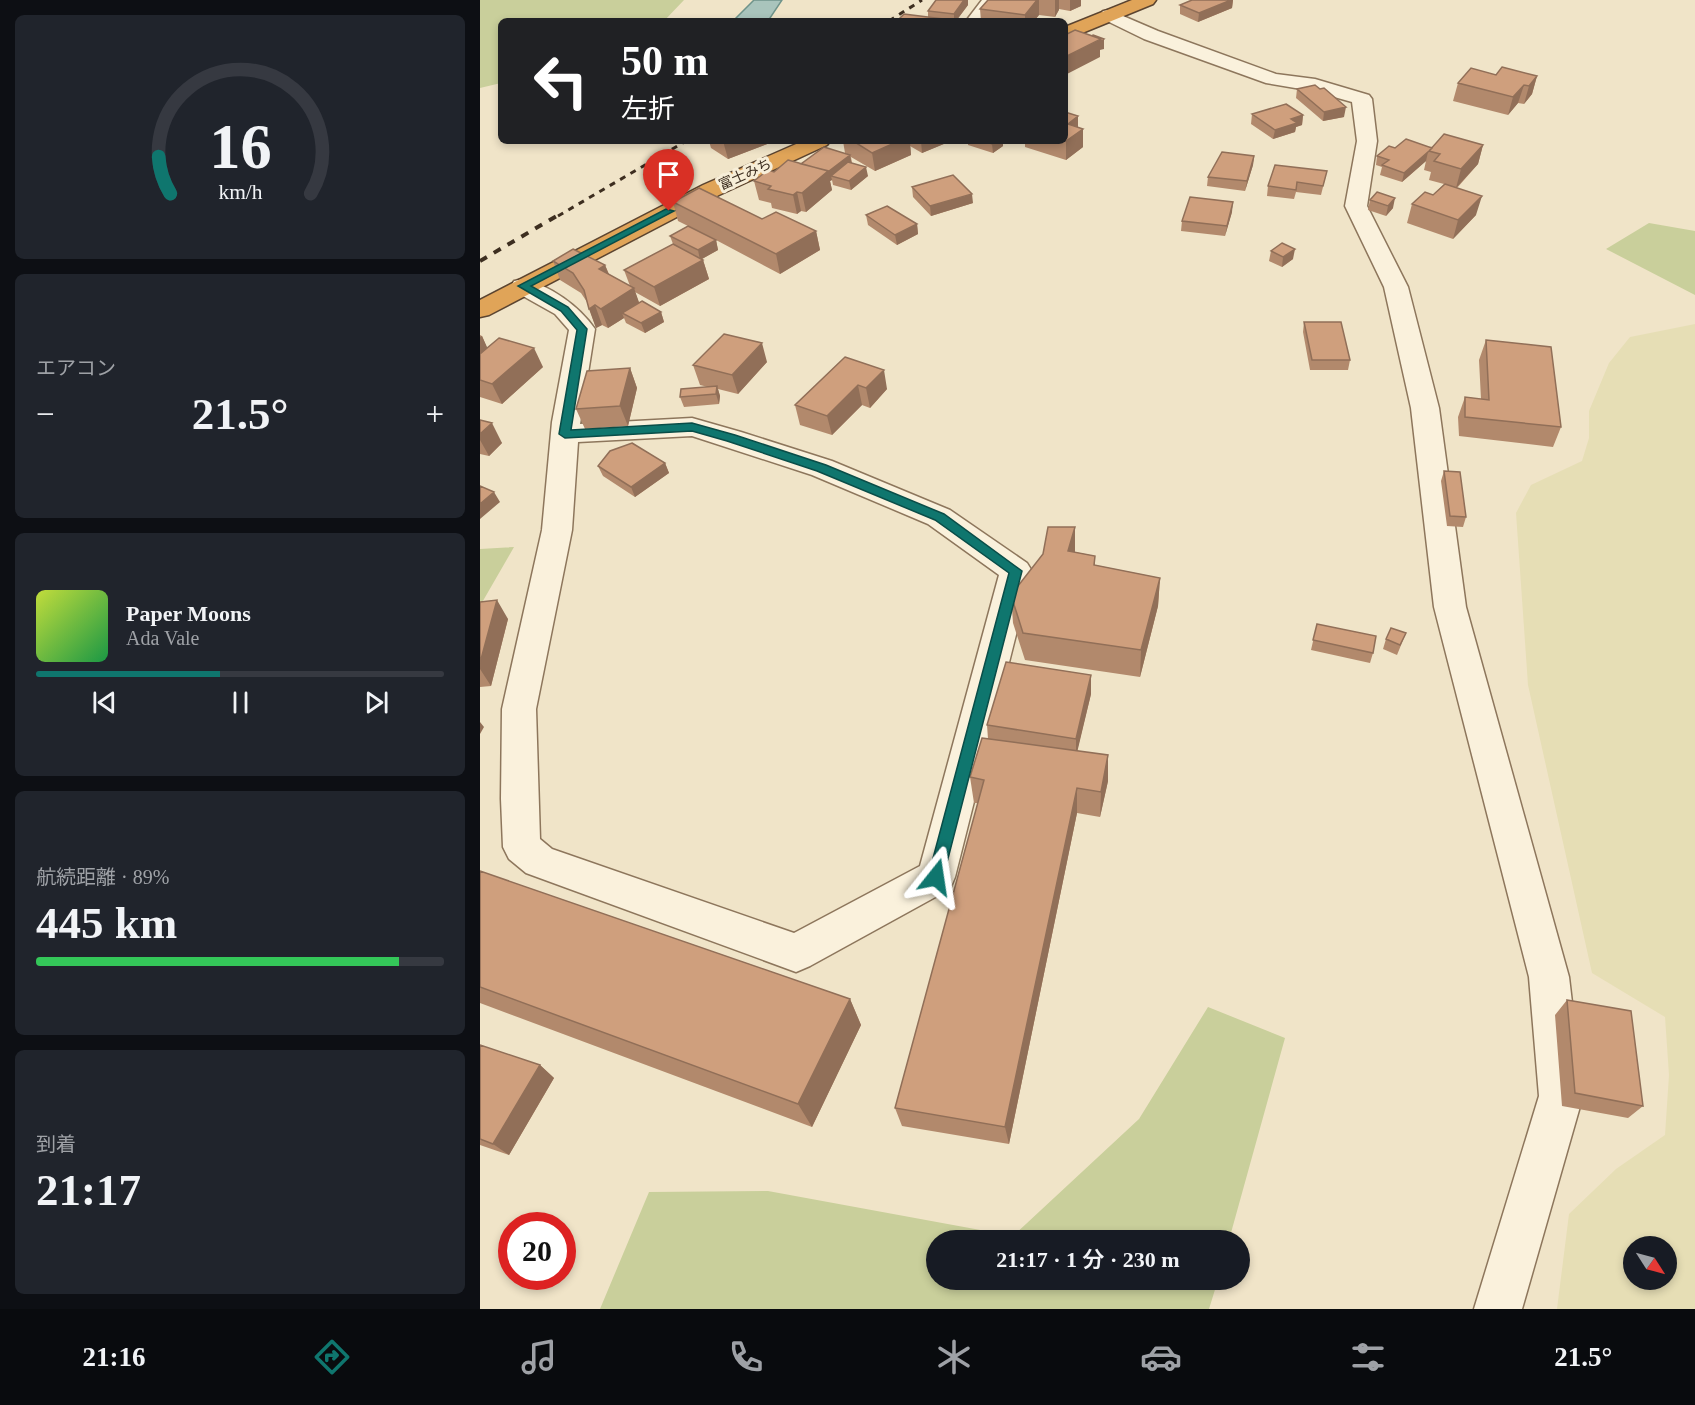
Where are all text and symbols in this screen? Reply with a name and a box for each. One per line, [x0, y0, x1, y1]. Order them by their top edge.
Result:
text: 50 m [621, 38, 709, 84]
icon: left [522, 42, 600, 120]
text: 左折 [621, 94, 675, 124]
text: 16 [209, 112, 271, 181]
pin [643, 149, 694, 211]
street label: 富士みち [717, 156, 774, 193]
icon: arrive [652, 158, 685, 191]
text: km/h [218, 180, 262, 204]
text: エアコン [36, 357, 116, 379]
text: 21.5° [192, 389, 288, 439]
text: − [36, 396, 55, 432]
text: + [425, 396, 444, 432]
text: Paper Moons [126, 601, 251, 626]
text: Ada Vale [126, 627, 200, 649]
icon: previous [88, 686, 121, 719]
icon: pause [224, 686, 257, 719]
icon: next [360, 686, 393, 719]
position arrow [904, 845, 968, 909]
text: 航続距離 · 89% [36, 866, 169, 888]
text: 445 km [36, 898, 177, 948]
text: 到着 [36, 1133, 76, 1155]
text: 21:17 [36, 1165, 141, 1215]
speed limit sign: 20 [498, 1212, 576, 1290]
north arrow [1623, 1236, 1677, 1290]
map controls [1623, 1236, 1677, 1290]
text: 21:17 · 1 分 · 230 m [996, 1247, 1180, 1272]
icon: directions [311, 1336, 353, 1378]
icon: music [518, 1336, 560, 1378]
icon: phone [725, 1336, 767, 1378]
icon: climate [933, 1336, 975, 1378]
icon: car [1140, 1336, 1182, 1378]
icon: filters [1347, 1336, 1389, 1378]
text: 21:16 [83, 1342, 146, 1372]
text: 21.5° [1554, 1342, 1612, 1372]

